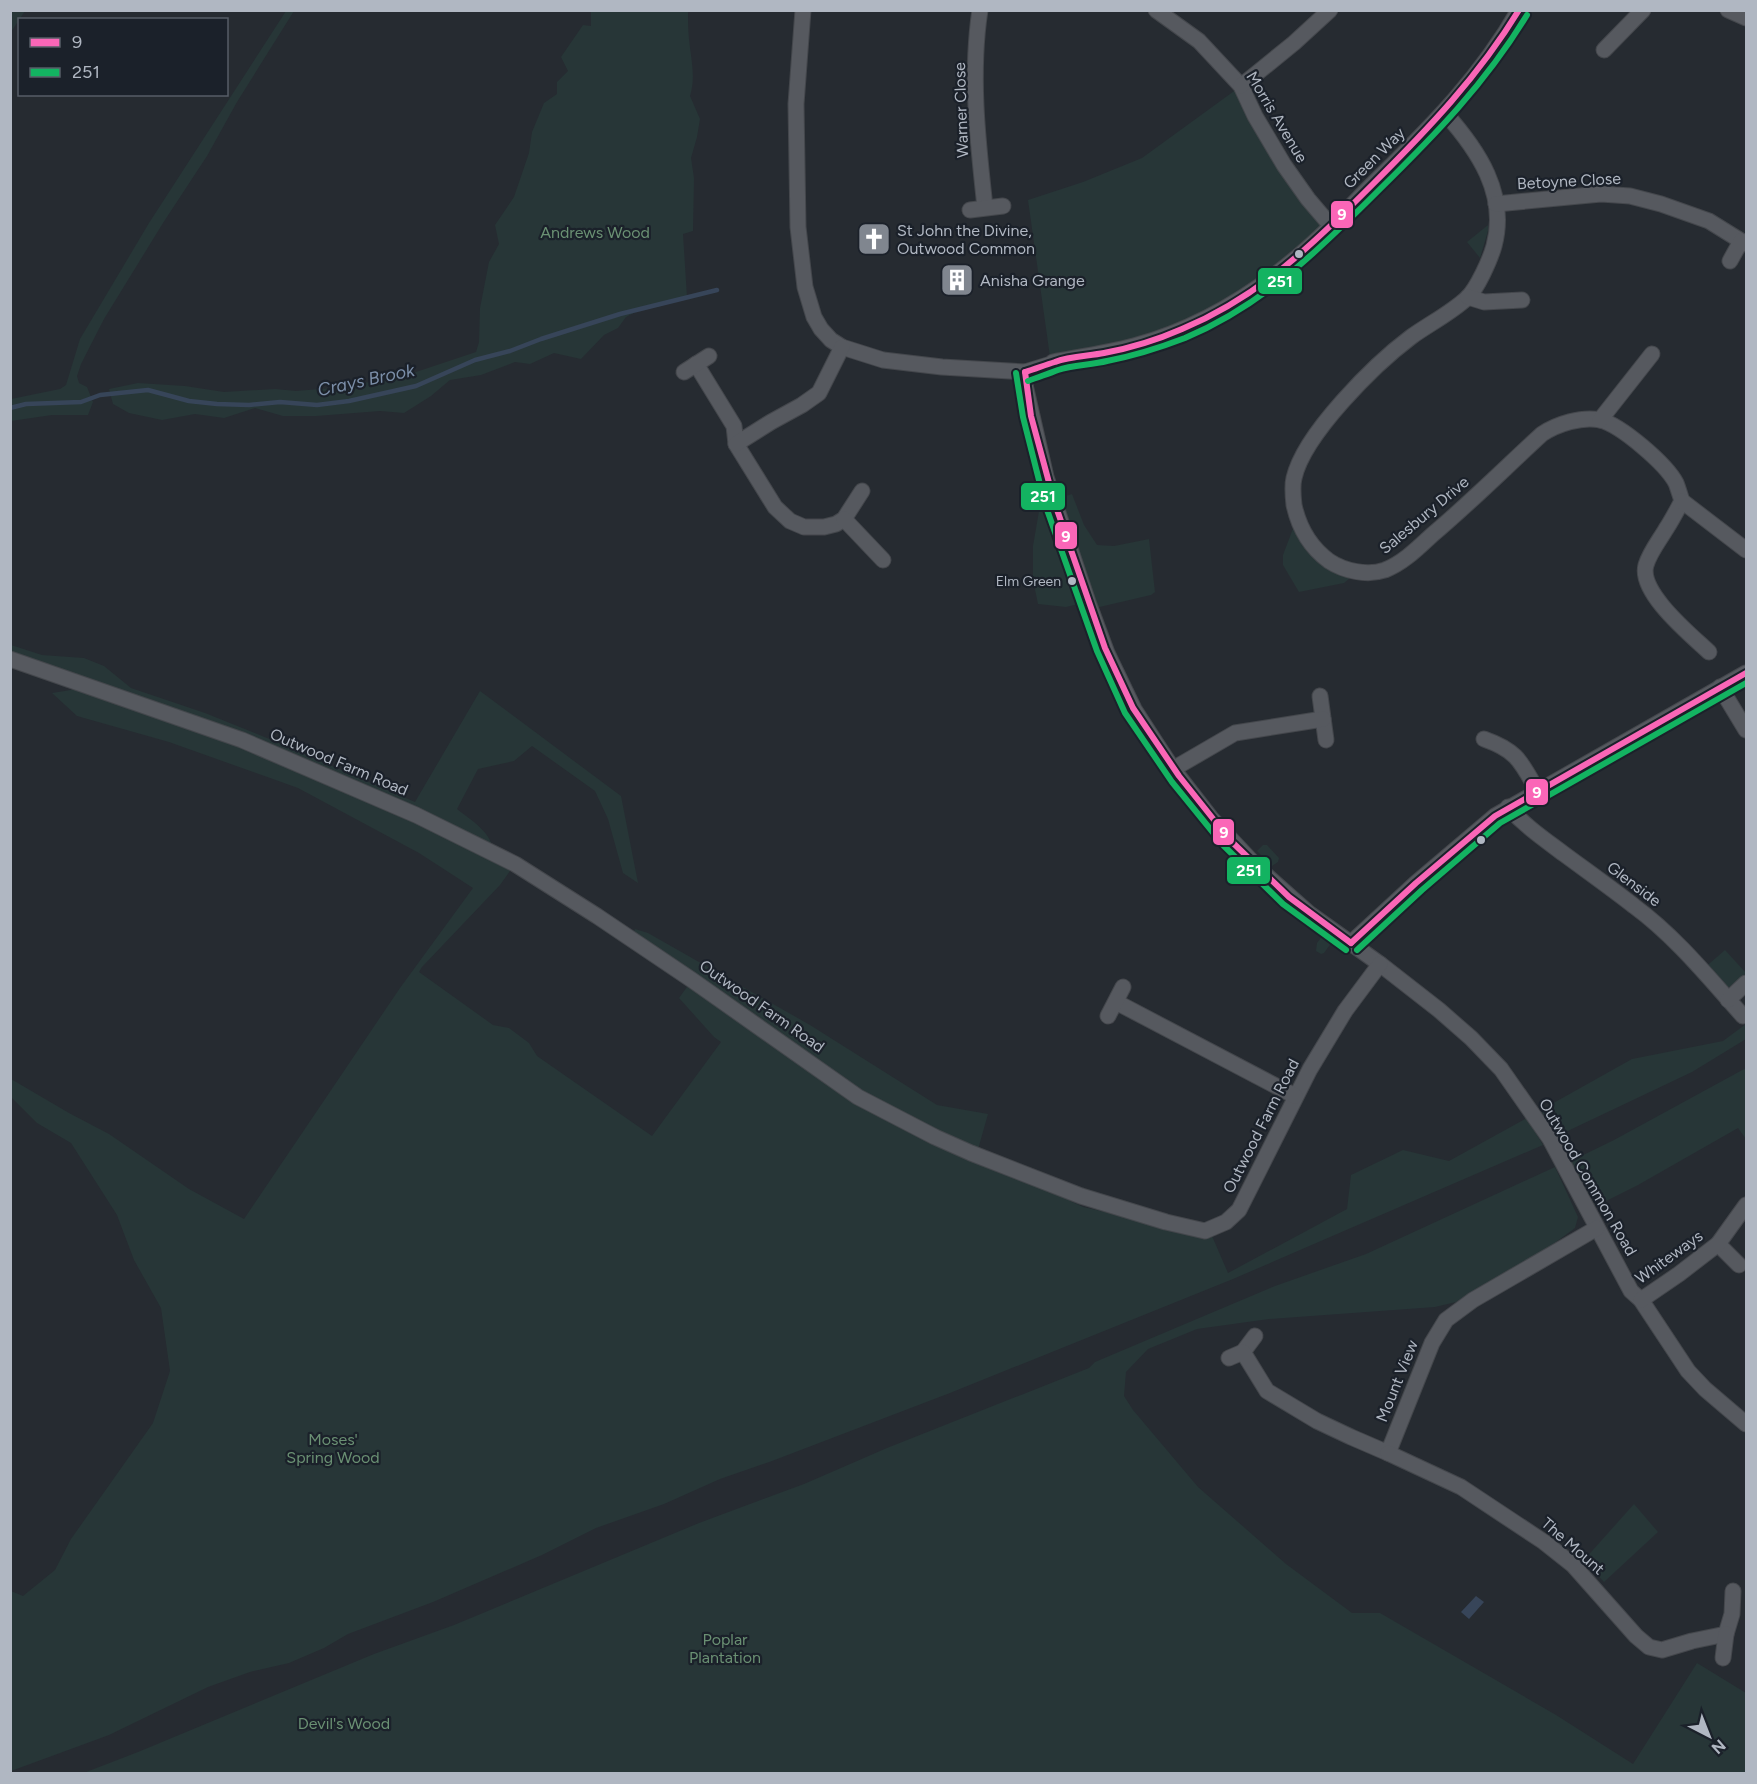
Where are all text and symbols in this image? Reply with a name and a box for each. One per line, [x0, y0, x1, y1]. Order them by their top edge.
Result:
legend [18, 18, 228, 96]
text: 9 [72, 31, 82, 53]
text: 251 [72, 61, 100, 83]
street label: Warner Close [950, 62, 972, 158]
street label: Morris Avenue [1242, 68, 1312, 166]
street label: Green Way [1339, 123, 1409, 193]
street label: Betoyne Close [1516, 169, 1622, 193]
line badge: 9 [1330, 200, 1354, 229]
text: 9 [1337, 205, 1347, 224]
church icon: St John the Divine, Outwood Common [856, 221, 892, 257]
place label: St John the Divine, Outwood Common [897, 221, 1035, 258]
park label: Andrews Wood [540, 223, 650, 242]
unlabelled marker [1293, 248, 1305, 260]
building icon: Anisha Grange [939, 262, 975, 298]
line badge: 251 [1257, 267, 1303, 295]
place label: Anisha Grange [980, 271, 1085, 290]
text: 251 [1267, 272, 1293, 291]
water label: Crays Brook [315, 359, 418, 401]
street label: Salesbury Drive [1375, 472, 1473, 558]
line badge: 251 [1020, 482, 1066, 511]
text: 251 [1030, 487, 1056, 506]
line badge: 9 [1054, 521, 1078, 550]
text: 9 [1061, 527, 1071, 546]
place label: Elm Green [996, 573, 1061, 590]
marker: Elm Green [1066, 575, 1078, 587]
street label: Outwood Farm Road [267, 724, 411, 800]
line badge: 9 [1525, 778, 1549, 806]
text: 9 [1532, 783, 1542, 802]
line badge: 9 [1212, 818, 1235, 846]
text: 9 [1219, 823, 1229, 842]
unlabelled marker [1475, 834, 1487, 846]
line badge: 251 [1226, 856, 1271, 885]
street label: Glenside [1603, 858, 1665, 911]
text: 251 [1236, 861, 1262, 880]
street label: Outwood Farm Road [696, 956, 828, 1056]
street label: Outwood Farm Road [1219, 1056, 1303, 1196]
street label: Outwood Common Road [1535, 1095, 1641, 1259]
street label: Whiteways [1632, 1226, 1706, 1288]
street label: Mount View [1372, 1337, 1422, 1425]
park label: Moses' Spring Wood [286, 1430, 380, 1467]
street label: The Mount [1538, 1514, 1608, 1578]
park label: Poplar Plantation [689, 1630, 761, 1667]
north arrow [1679, 1706, 1739, 1766]
park label: Devil's Wood [298, 1714, 390, 1733]
text: N [1708, 1736, 1730, 1758]

